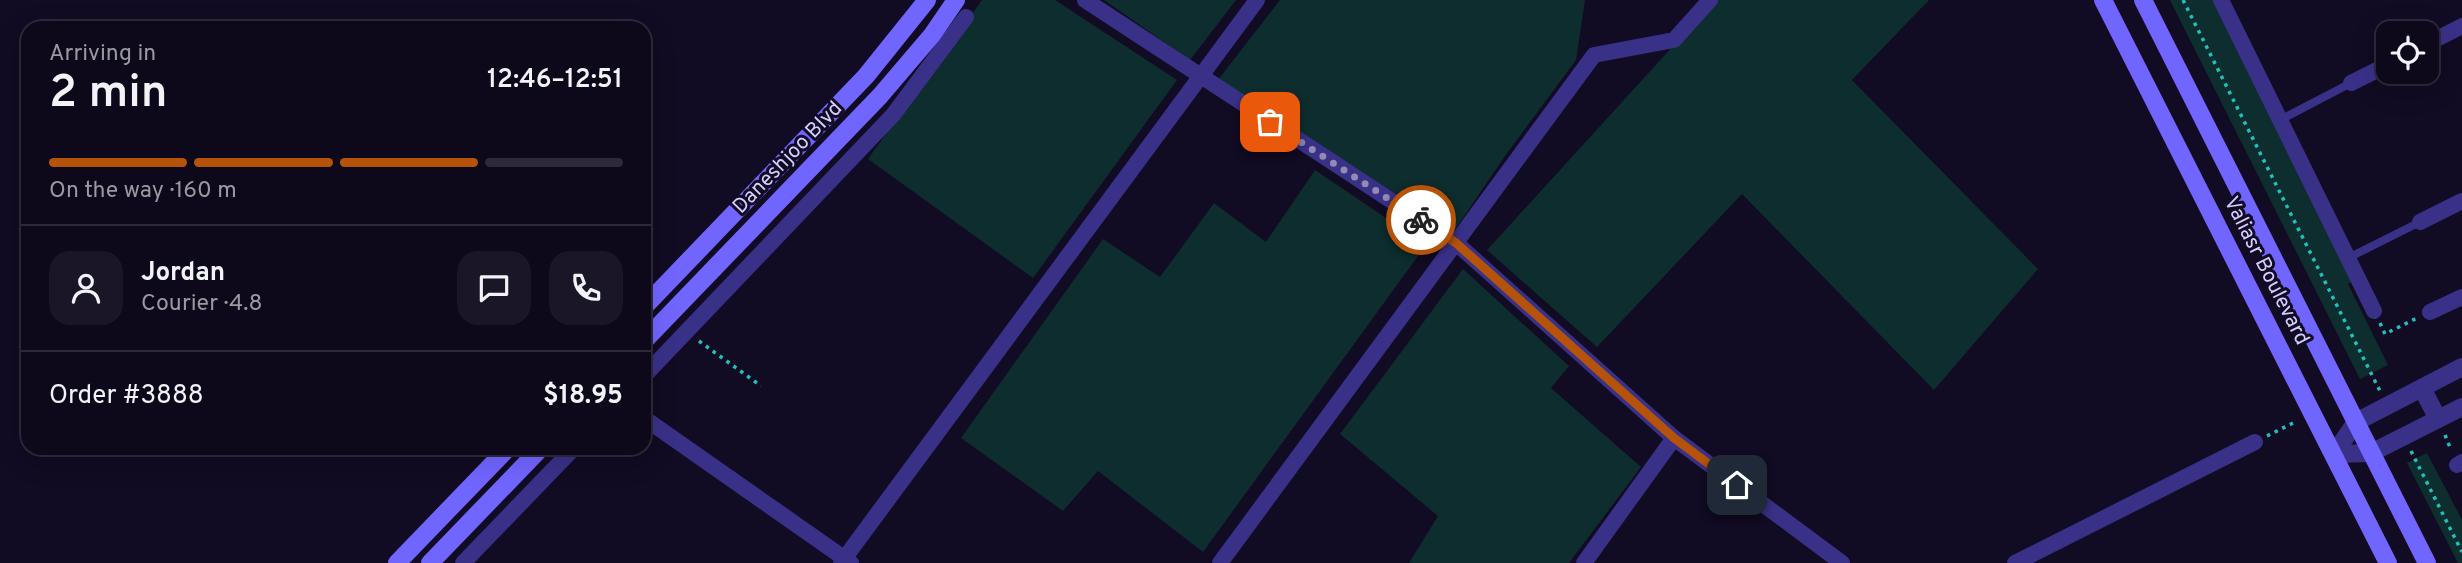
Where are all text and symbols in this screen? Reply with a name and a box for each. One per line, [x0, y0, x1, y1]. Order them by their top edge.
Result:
map controls [2376, 21, 2439, 84]
button: locate [2376, 21, 2439, 84]
text: Arriving in [49, 40, 156, 69]
text: 12:46–12:51 [487, 64, 623, 97]
text: 2 min [49, 65, 168, 124]
pin [1240, 92, 1300, 152]
street label: Daneshjoo Blvd [727, 96, 849, 220]
icon: bag [1251, 103, 1289, 141]
text: On the way · 160 m [49, 177, 237, 206]
courier [1386, 185, 1456, 255]
street label: Valiasr Boulevard [2217, 192, 2315, 350]
icon: bike [1402, 201, 1440, 239]
button: person [49, 251, 123, 325]
button: chat [457, 251, 531, 325]
button: phone [549, 251, 623, 325]
text: Jordan [141, 257, 225, 290]
text: Courier · 4.8 [141, 290, 262, 319]
text: Order #3888 [49, 380, 204, 413]
text: $18.95 [543, 380, 623, 413]
pin [1707, 455, 1767, 515]
icon: home [1718, 466, 1756, 504]

